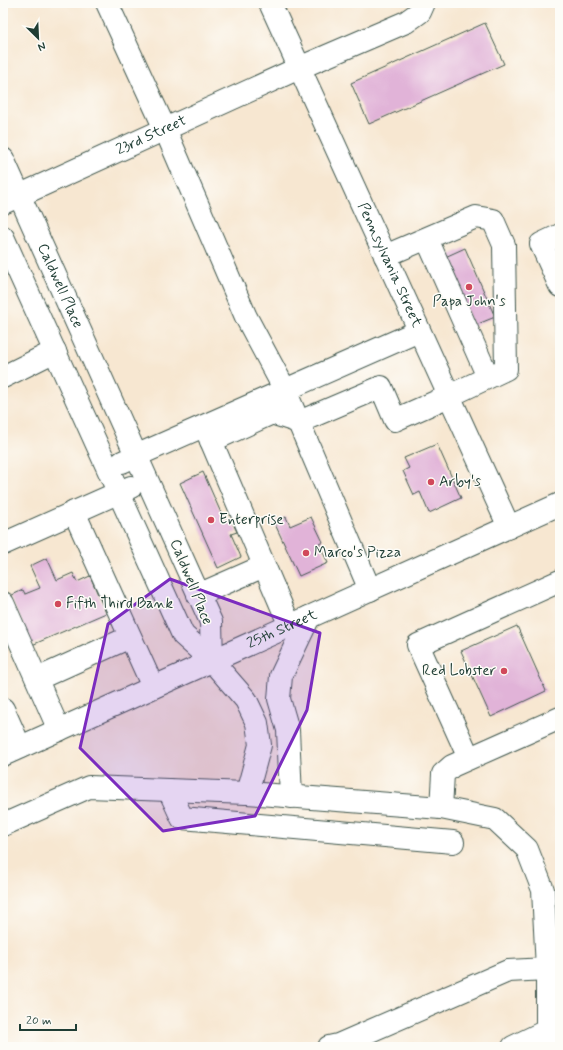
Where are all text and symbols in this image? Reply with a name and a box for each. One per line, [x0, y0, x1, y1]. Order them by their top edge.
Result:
north arrow [18, 18, 58, 58]
text: N [35, 38, 48, 54]
street label: 23rd Street [113, 111, 190, 160]
street label: Pennsylvania Street [352, 200, 427, 331]
street label: Caldwell Place [32, 240, 88, 332]
marker: Papa John's [464, 282, 474, 292]
place label: Papa John's [433, 292, 506, 312]
place label: Arby's [439, 472, 481, 492]
marker: Arby's [426, 477, 436, 487]
place label: Enterprise [219, 510, 284, 530]
marker: Enterprise [206, 515, 216, 525]
street label: Caldwell Place [165, 536, 217, 628]
place label: Marco's Pizza [314, 543, 401, 563]
marker: Marco's Pizza [301, 548, 311, 558]
place label: Fifth Third Bank [66, 594, 174, 614]
marker: Fifth Third Bank [53, 599, 63, 609]
street label: 25th Street [244, 605, 320, 654]
place label: Red Lobster [422, 661, 496, 681]
marker: Red Lobster [499, 666, 509, 676]
scale bar [20, 1006, 76, 1032]
text: 20 m [26, 1013, 52, 1029]

